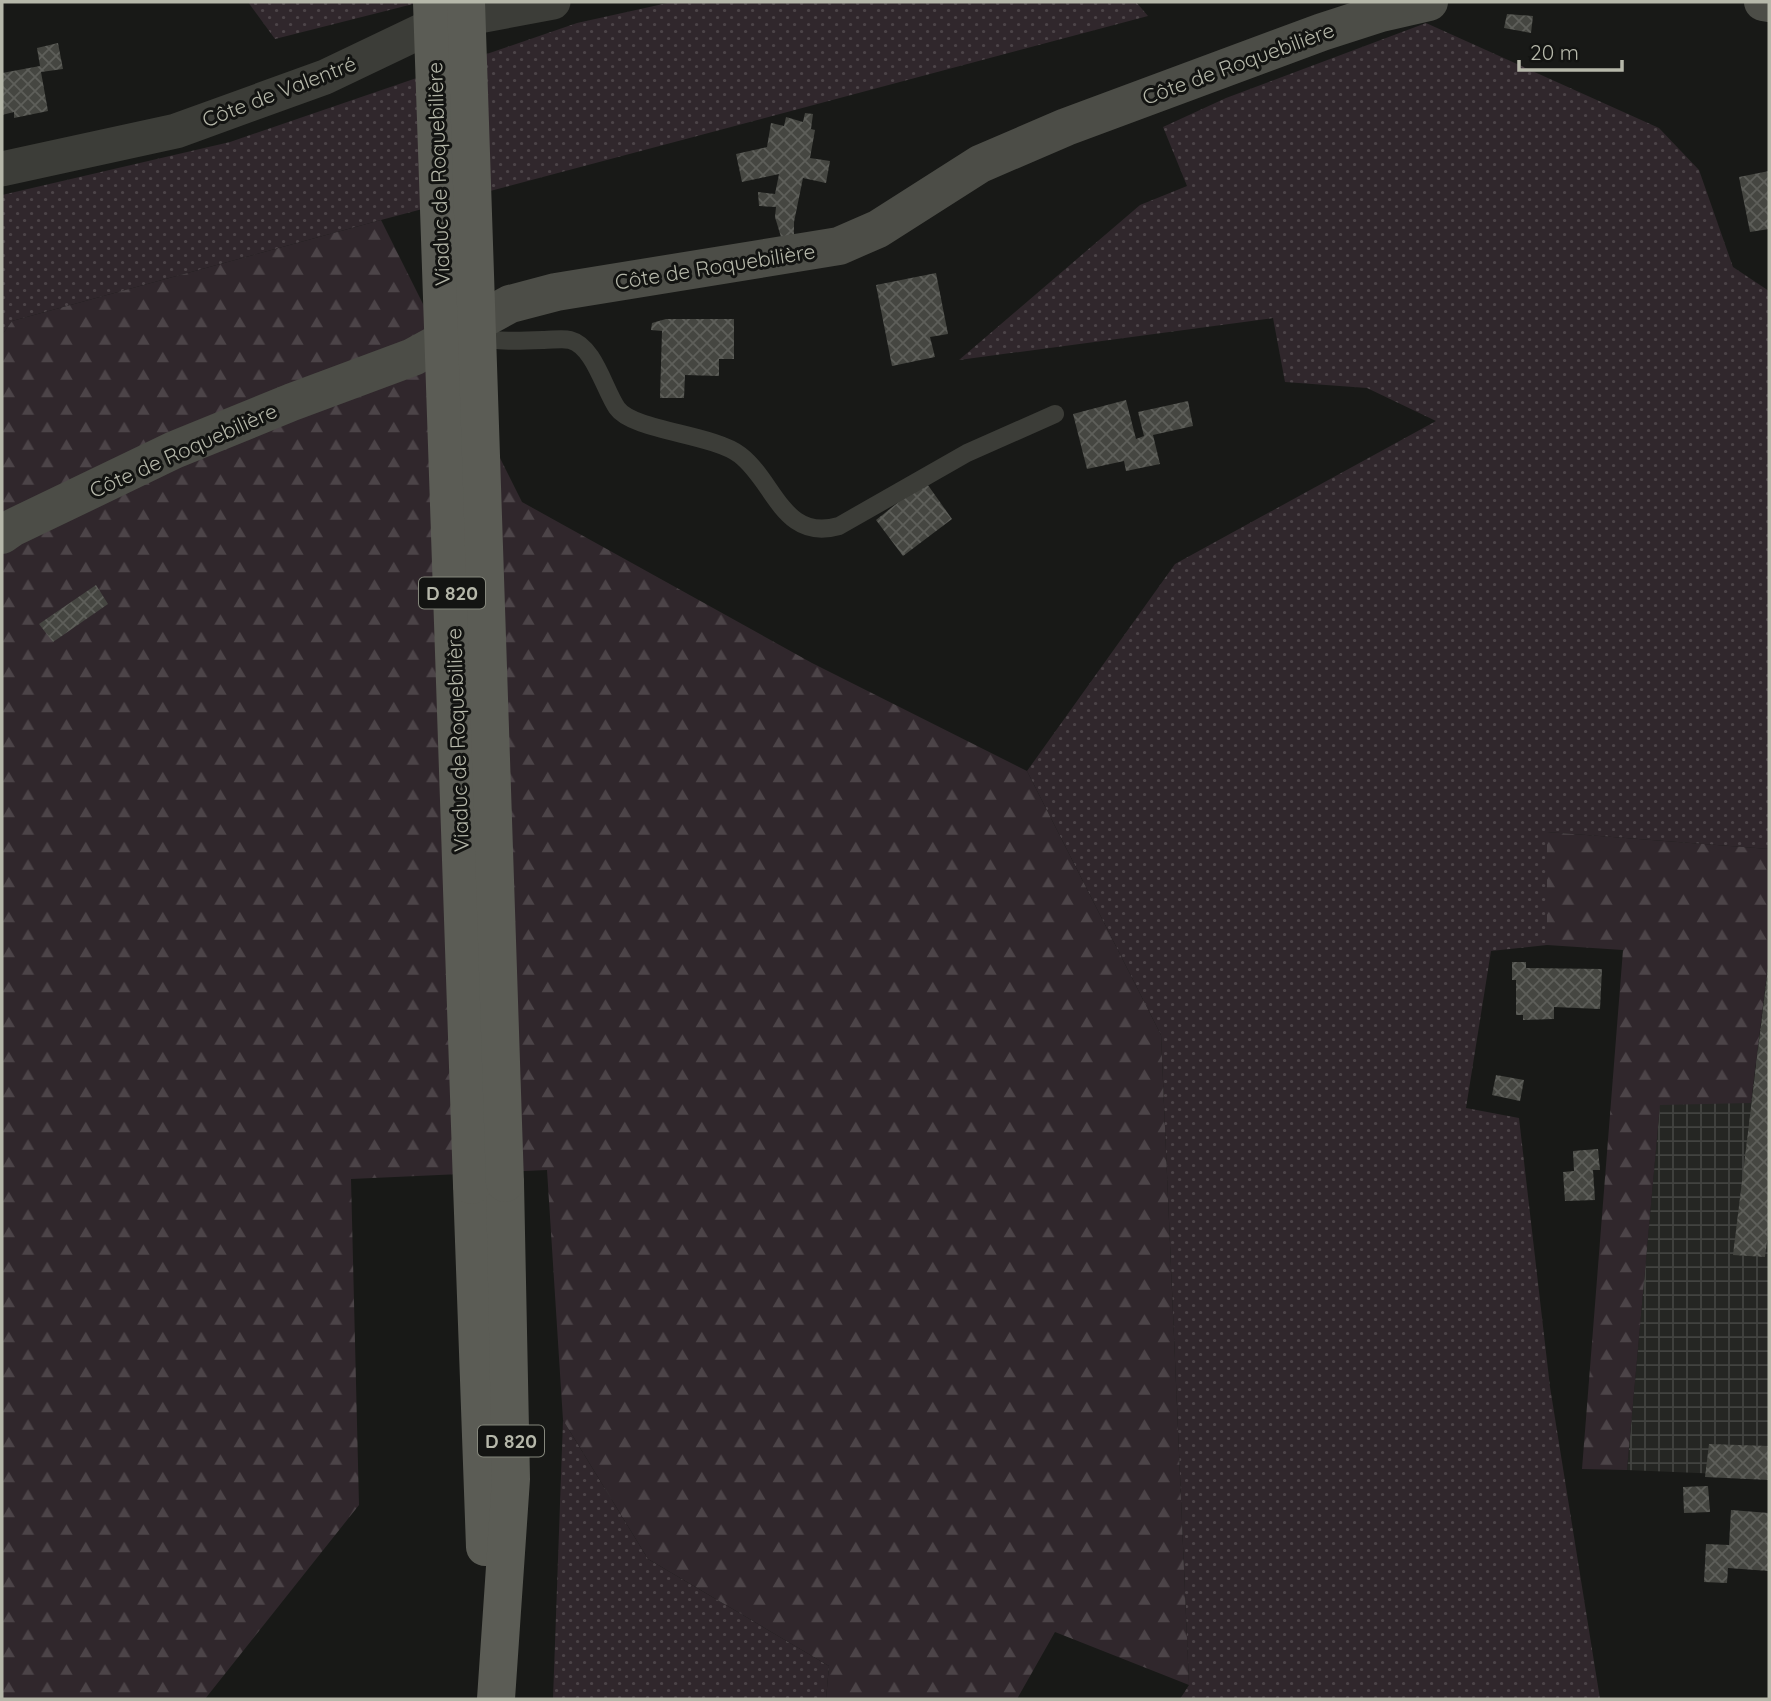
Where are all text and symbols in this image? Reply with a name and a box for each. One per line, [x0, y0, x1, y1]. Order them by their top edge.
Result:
street label: Côte de Roquebilière [1138, 16, 1338, 110]
scale bar [1519, 28, 1622, 72]
text: 20 m [1530, 39, 1579, 65]
street label: Côte de Valentré [198, 50, 360, 132]
street label: Viaduc de Roquebilière [421, 62, 455, 286]
street label: Côte de Roquebilière [613, 237, 817, 295]
street label: Côte de Roquebilière [85, 397, 281, 503]
road number: D 820 [419, 578, 485, 608]
street label: Viaduc de Roquebilière [440, 628, 474, 852]
road number: D 820 [478, 1426, 544, 1456]

